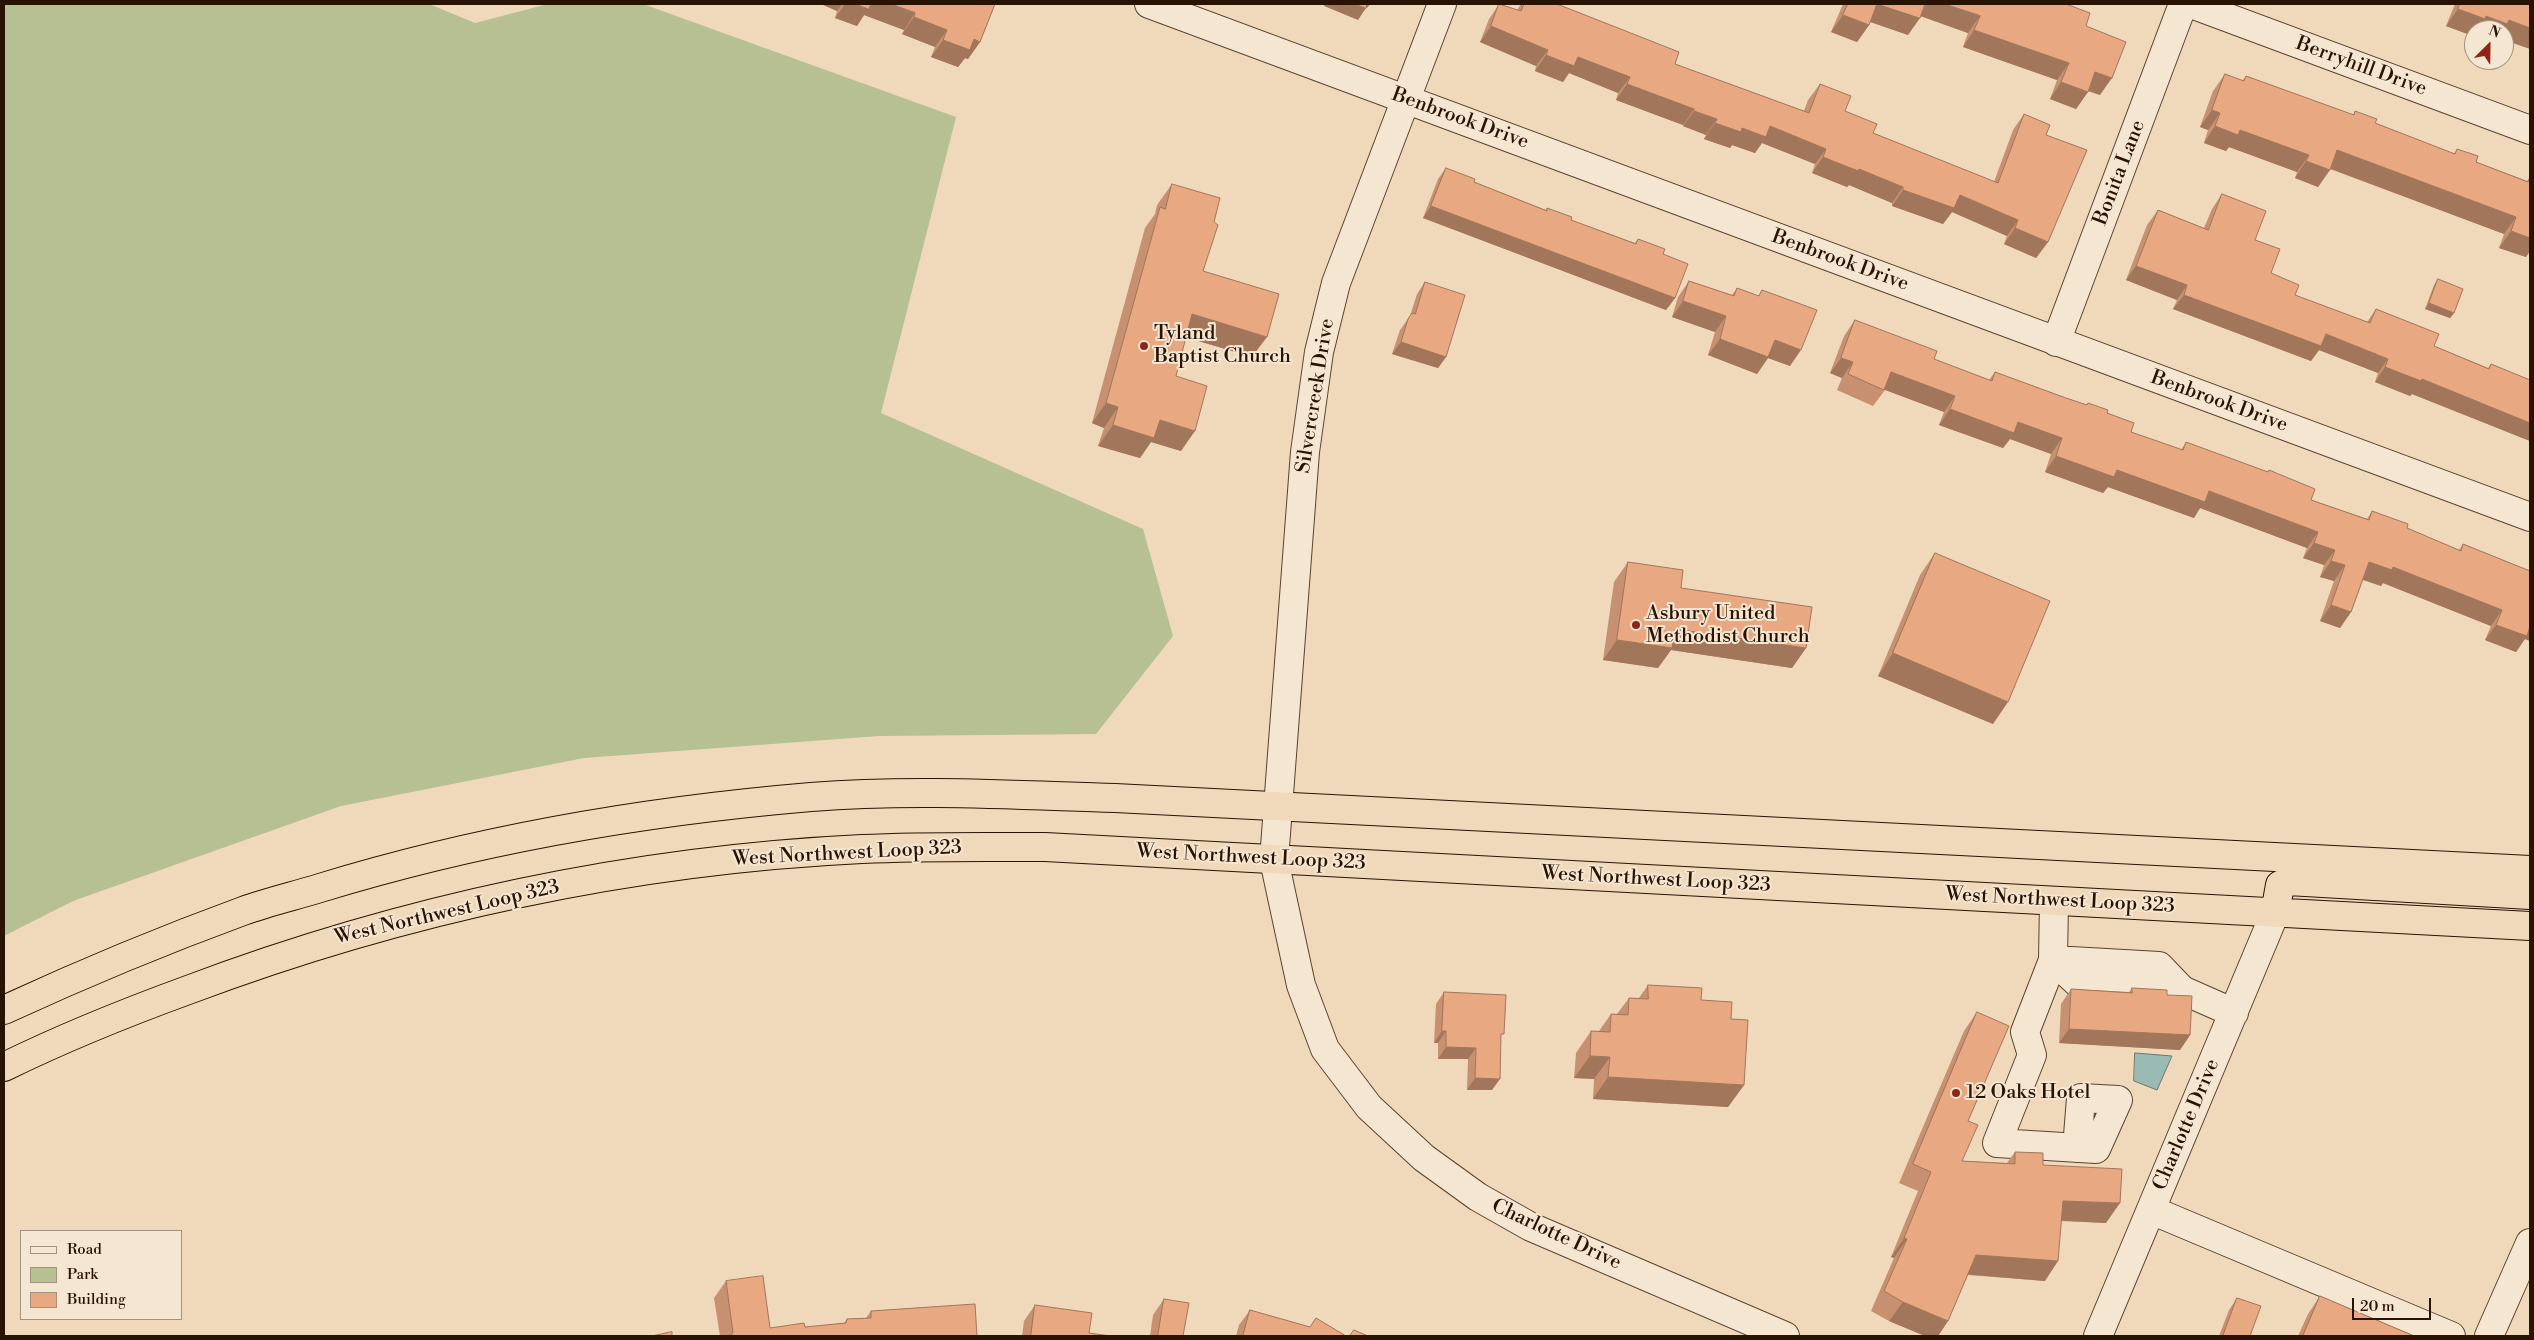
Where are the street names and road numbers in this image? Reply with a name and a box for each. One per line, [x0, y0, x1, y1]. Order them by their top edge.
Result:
street label: Berryhill Drive [2292, 32, 2430, 102]
street label: Benbrook Drive [1388, 83, 1532, 155]
street label: Bonita Lane [2089, 117, 2151, 229]
street label: Benbrook Drive [1768, 225, 1912, 297]
street label: Silvercreek Drive [1292, 317, 1340, 475]
street label: Benbrook Drive [2147, 366, 2291, 438]
street label: West Northwest Loop 323 [731, 836, 963, 872]
street label: West Northwest Loop 323 [1135, 840, 1367, 876]
street label: West Northwest Loop 323 [1540, 862, 1772, 898]
street label: West Northwest Loop 323 [332, 875, 562, 951]
street label: West Northwest Loop 323 [1944, 883, 2176, 919]
street label: Charlotte Drive [2149, 1056, 2225, 1194]
street label: Charlotte Drive [1487, 1194, 1625, 1276]

